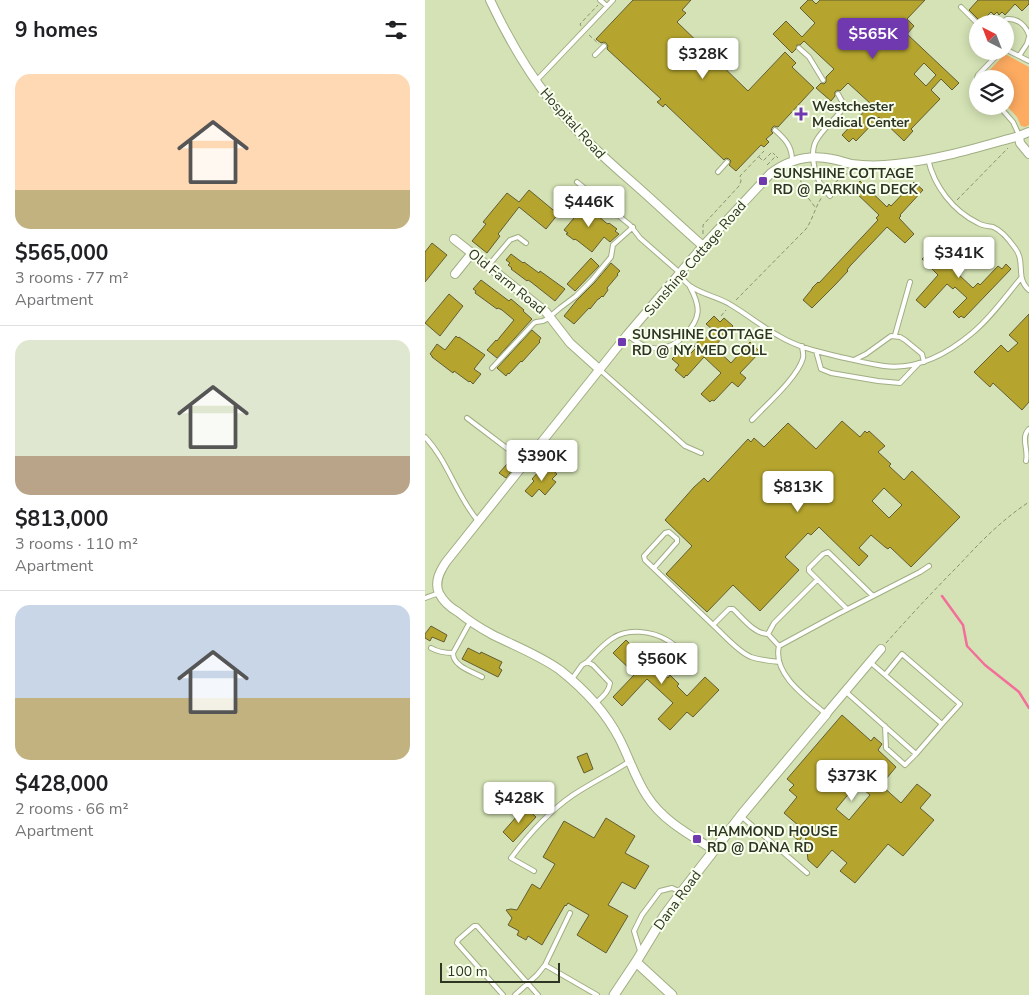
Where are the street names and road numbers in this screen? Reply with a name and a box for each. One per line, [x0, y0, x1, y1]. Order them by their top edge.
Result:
street label: Hospital Road [536, 84, 610, 163]
street label: Sunshine Cottage Road [640, 197, 751, 320]
street label: Old Farm Road [464, 244, 549, 319]
street label: Dana Road [649, 867, 705, 934]

